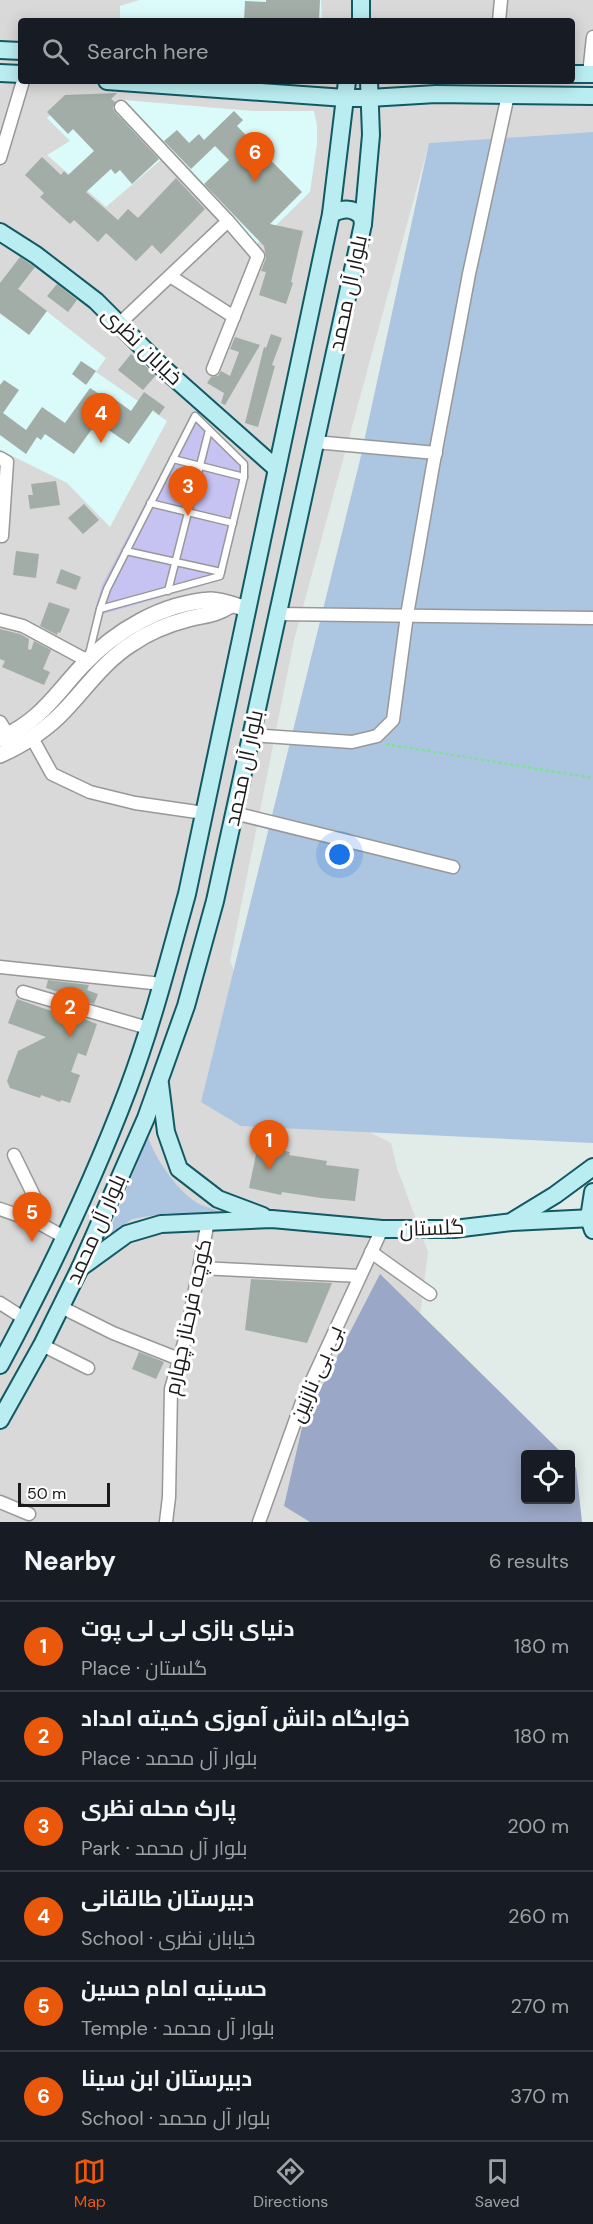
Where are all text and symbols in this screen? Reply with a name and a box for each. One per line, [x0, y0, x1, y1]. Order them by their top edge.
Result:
search box [18, 18, 575, 84]
icon: search [39, 35, 72, 68]
text: Search here [87, 37, 208, 66]
pin: 6 [236, 132, 274, 182]
street label: بلوار آل محمد [322, 233, 374, 353]
street label: خیابان نظری [96, 301, 188, 391]
pin: 4 [82, 394, 120, 443]
pin: 3 [168, 466, 207, 516]
street label: بلوار آل محمد [218, 708, 270, 828]
your location [325, 840, 354, 869]
pin: 2 [50, 988, 90, 1037]
pin: 1 [250, 1120, 288, 1170]
street label: بلوار آل محمد [59, 1170, 133, 1288]
pin: 5 [12, 1192, 51, 1242]
street label: گلستان [399, 1213, 465, 1243]
street label: کوچه فرحناز چهارم [158, 1236, 218, 1398]
street label: بی بی نازنین [283, 1321, 349, 1427]
map controls [521, 1450, 575, 1504]
button: locate [521, 1450, 575, 1504]
scale bar [18, 1480, 110, 1508]
text: 50 m [27, 1483, 66, 1504]
text: Nearby [24, 1544, 116, 1578]
text: 6 results [489, 1548, 569, 1574]
text: دنیای بازی لی لی پوت [81, 1614, 294, 1643]
text: 1 [40, 1633, 47, 1659]
text: 180 m [514, 1633, 569, 1659]
text: Place · گلستان [81, 1655, 207, 1681]
text: خوابگاه دانش آموزی کمیته امداد [81, 1704, 410, 1733]
text: 2 [38, 1723, 49, 1749]
text: 180 m [514, 1723, 569, 1749]
text: Place · بلوار آل محمد [81, 1745, 257, 1771]
text: پارک محله نظری [81, 1794, 236, 1823]
text: 3 [37, 1813, 50, 1839]
text: 200 m [507, 1813, 569, 1839]
text: Park · بلوار آل محمد [81, 1835, 247, 1861]
text: دبیرستان طالقانی [81, 1884, 254, 1913]
text: 4 [37, 1903, 50, 1929]
text: 260 m [508, 1903, 569, 1929]
text: School · خیابان نظری [81, 1925, 255, 1951]
text: حسینیه امام حسین [81, 1974, 267, 2003]
text: 5 [37, 1993, 50, 2019]
text: 270 m [511, 1993, 569, 2019]
text: Temple · بلوار آل محمد [81, 2015, 275, 2041]
text: دبیرستان ابن سینا [81, 2064, 252, 2093]
text: 6 [37, 2083, 50, 2109]
text: 370 m [510, 2083, 569, 2109]
text: School · بلوار آل محمد [81, 2105, 270, 2131]
tab: Map [73, 2155, 106, 2212]
tab: Directions [253, 2155, 328, 2212]
tab: Saved [475, 2155, 520, 2212]

